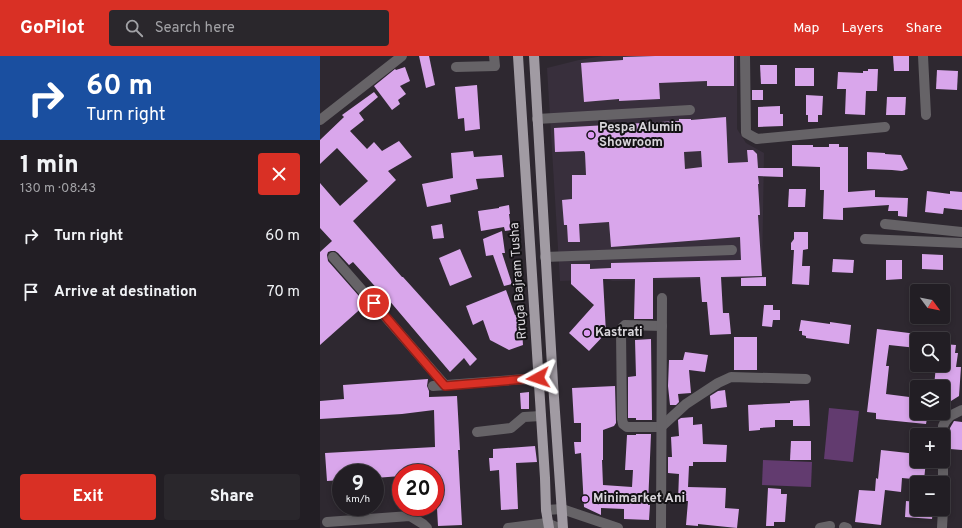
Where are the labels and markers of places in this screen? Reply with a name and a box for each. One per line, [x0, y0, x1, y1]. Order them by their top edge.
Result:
place label: Pespa Alumin Showroom [599, 120, 682, 151]
marker: Pespa Alumin Showroom [586, 130, 596, 140]
pin [357, 286, 391, 320]
place label: Kastrati [595, 325, 643, 341]
marker: Kastrati [582, 328, 592, 338]
place label: Minimarket Ani [593, 491, 685, 507]
marker: Minimarket Ani [580, 494, 590, 504]

